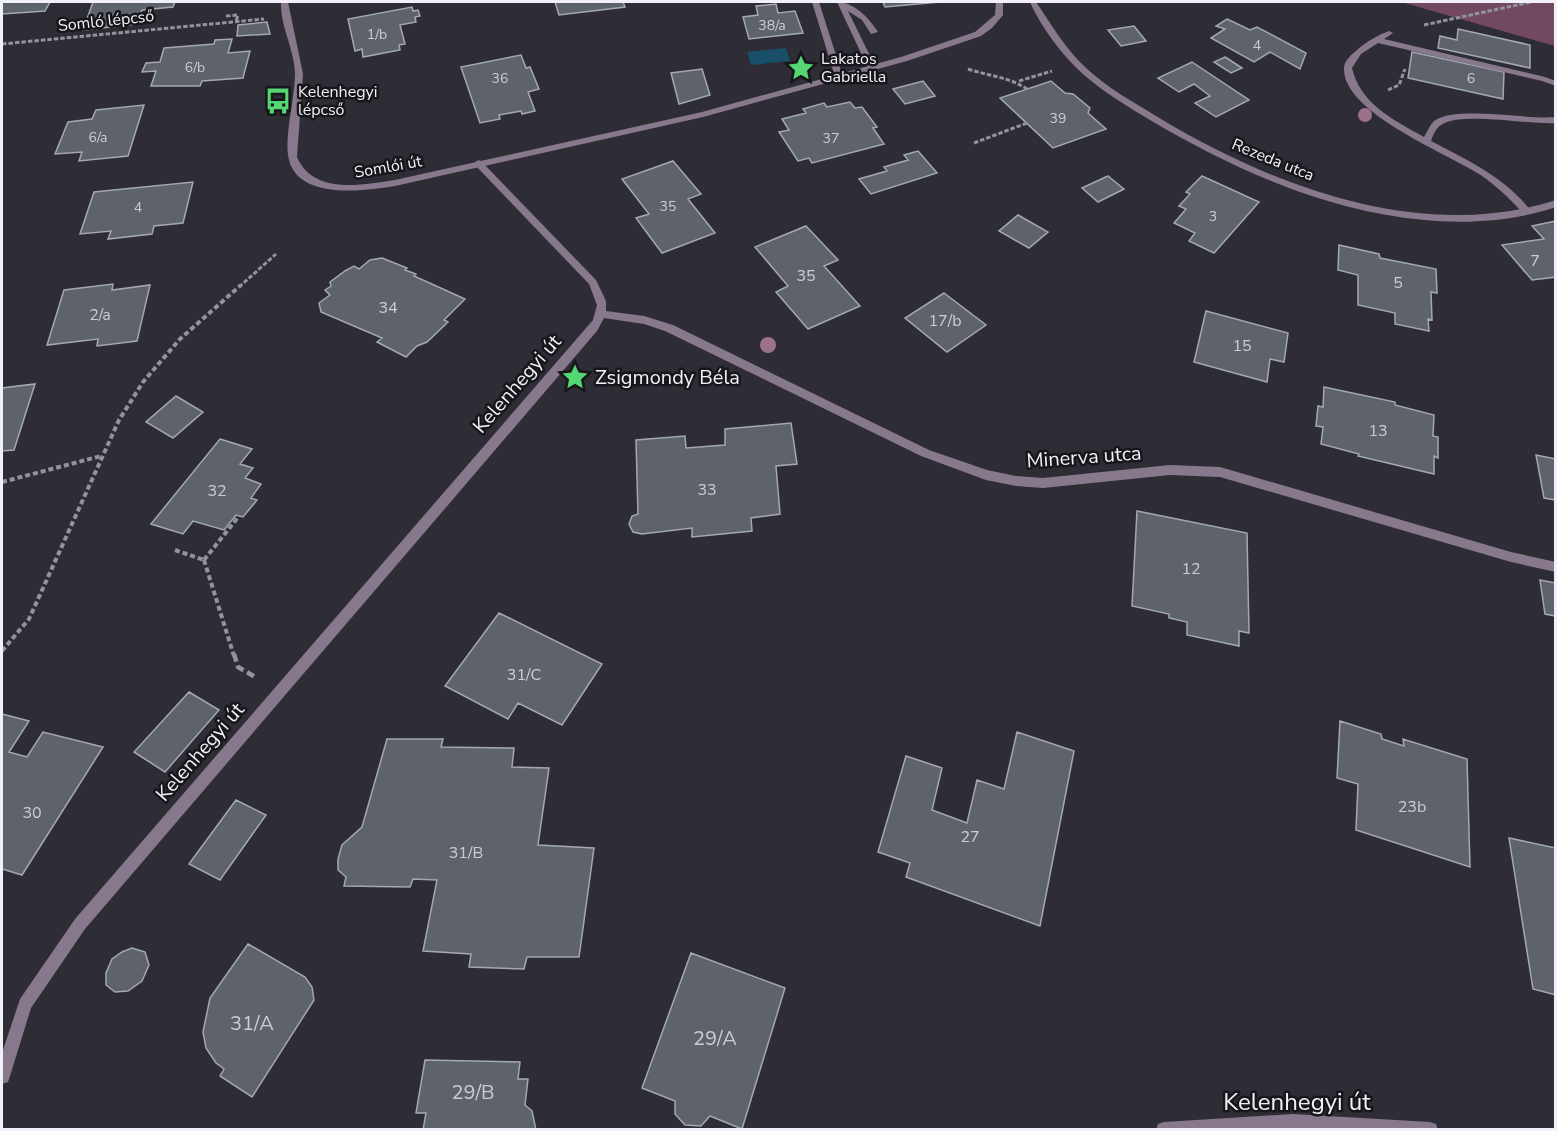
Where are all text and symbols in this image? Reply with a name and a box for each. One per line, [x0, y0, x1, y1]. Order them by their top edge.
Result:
street label: Somló lépcső [57, 5, 155, 37]
house number: 38/a [758, 16, 786, 35]
house number: 1/b [367, 25, 387, 44]
house number: 4 [1253, 36, 1261, 55]
place label: Lakatos Gabriella [821, 48, 886, 88]
place icon: Lakatos Gabriella [786, 53, 816, 83]
house number: 6/b [185, 58, 205, 77]
house number: 36 [492, 69, 508, 88]
house number: 6 [1467, 69, 1475, 88]
place label: Kelenhegyi lépcső [298, 81, 378, 121]
bus stop icon: Kelenhegyi lépcső [263, 86, 293, 116]
house number: 39 [1050, 109, 1066, 128]
house number: 6/a [89, 128, 107, 147]
house number: 37 [823, 129, 839, 148]
street label: Rezeda utca [1229, 134, 1317, 186]
street label: Somlói út [352, 150, 424, 184]
house number: 35 [660, 197, 676, 216]
house number: 4 [134, 198, 142, 217]
house number: 3 [1209, 207, 1217, 226]
house number: 7 [1530, 250, 1540, 272]
house number: 35 [796, 265, 816, 287]
house number: 5 [1393, 272, 1403, 294]
house number: 34 [378, 297, 398, 319]
house number: 2/a [89, 304, 111, 326]
house number: 17/b [928, 310, 962, 332]
street label: Kelenhegyi út [467, 328, 568, 439]
house number: 15 [1232, 335, 1252, 357]
place icon: Zsigmondy Béla [560, 362, 590, 392]
place label: Zsigmondy Béla [595, 364, 740, 391]
house number: 13 [1368, 420, 1388, 442]
street label: Minerva utca [1026, 440, 1142, 474]
house number: 33 [697, 479, 717, 501]
house number: 32 [207, 480, 227, 502]
house number: 12 [1181, 558, 1201, 580]
house number: 31/C [507, 664, 541, 686]
street label: Kelenhegyi út [150, 696, 251, 807]
house number: 23b [1398, 796, 1426, 818]
house number: 30 [22, 802, 42, 824]
house number: 27 [960, 826, 980, 848]
house number: 31/B [449, 842, 483, 864]
house number: 31/A [230, 1010, 274, 1037]
house number: 29/A [693, 1025, 737, 1052]
house number: 29/B [451, 1079, 495, 1106]
street label: Kelenhegyi út [1223, 1086, 1371, 1118]

